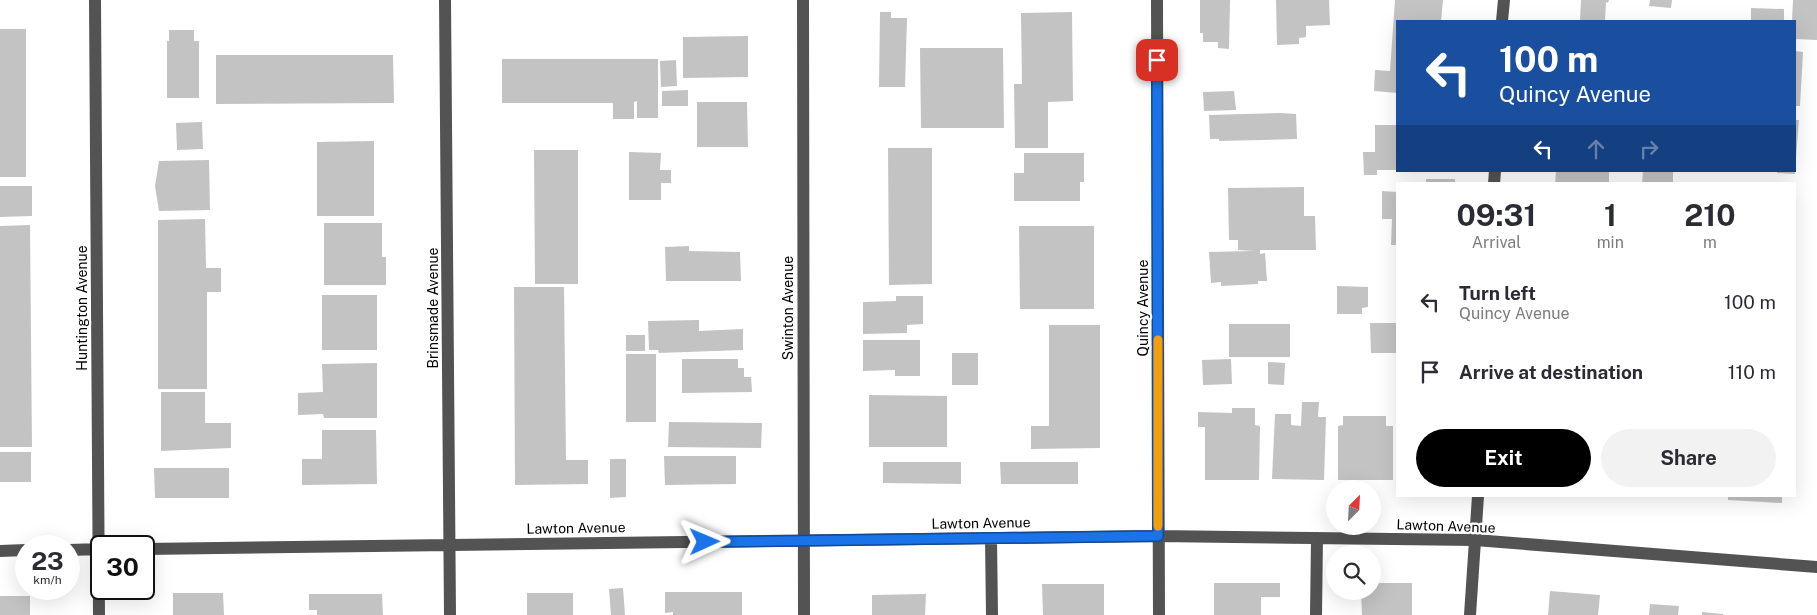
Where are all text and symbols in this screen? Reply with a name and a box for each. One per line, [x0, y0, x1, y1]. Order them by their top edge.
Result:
pin [1136, 39, 1178, 81]
text: 100 m [1499, 39, 1598, 80]
icon: left [1416, 40, 1481, 105]
icon: arrive [1143, 46, 1171, 74]
text: Quincy Avenue [1499, 81, 1651, 107]
icon: left [1529, 135, 1557, 163]
icon: ahead [1582, 135, 1610, 163]
icon: right [1635, 135, 1663, 163]
text: 09:31 [1456, 197, 1536, 233]
text: 1 [1604, 197, 1617, 233]
text: 210 [1684, 197, 1736, 233]
text: Arrival [1472, 233, 1521, 252]
text: min [1597, 233, 1624, 252]
text: m [1703, 233, 1717, 252]
street label: Huntington Avenue [74, 245, 90, 371]
street label: Brinsmade Avenue [425, 247, 441, 369]
street label: Swinton Avenue [780, 256, 796, 360]
street label: Quincy Avenue [1135, 260, 1151, 356]
text: Turn left [1459, 282, 1536, 304]
icon: left [1416, 288, 1444, 316]
text: 100 m [1724, 291, 1776, 313]
text: Quincy Avenue [1459, 304, 1570, 323]
icon: arrive [1416, 358, 1444, 386]
text: Arrive at destination [1459, 361, 1643, 383]
text: 110 m [1728, 361, 1776, 383]
button: Exit [1416, 429, 1591, 487]
button: Share [1601, 429, 1776, 487]
north arrow [1326, 480, 1381, 535]
map controls [1326, 480, 1381, 600]
street label: Lawton Avenue [931, 514, 1031, 532]
position arrow [678, 515, 730, 567]
street label: Lawton Avenue [1396, 516, 1496, 536]
street label: Lawton Avenue [526, 519, 626, 537]
speed limit sign: 30 [90, 535, 155, 600]
button: search [1326, 545, 1381, 600]
text: 23 [31, 546, 64, 576]
text: km/h [33, 573, 62, 587]

